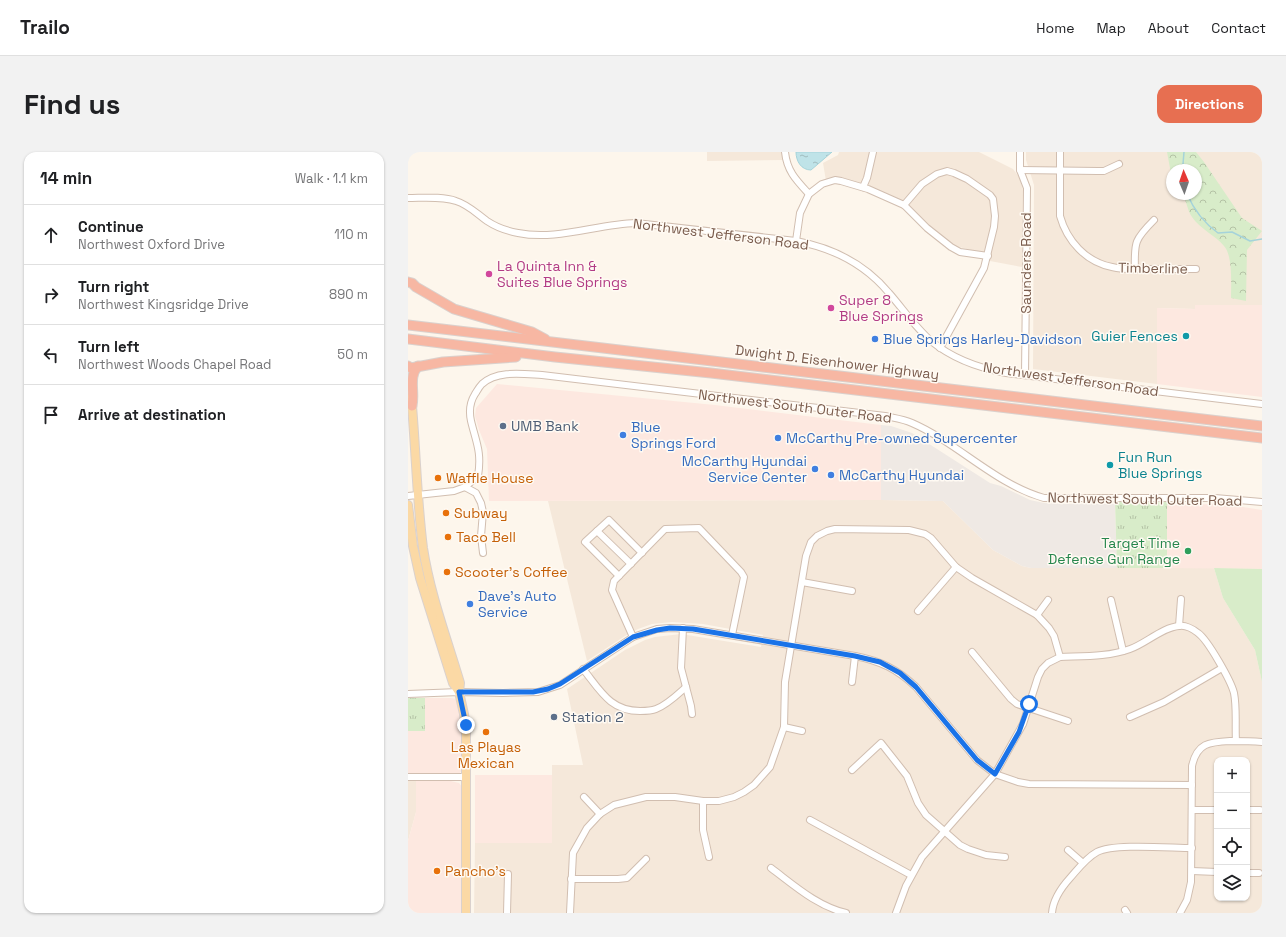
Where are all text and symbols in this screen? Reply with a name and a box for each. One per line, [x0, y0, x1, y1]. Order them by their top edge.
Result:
text: Trailo [20, 15, 70, 40]
text: Home [1036, 19, 1074, 37]
text: Map [1096, 19, 1126, 37]
text: About [1148, 19, 1189, 37]
text: Contact [1211, 19, 1266, 37]
button: Directions [1157, 85, 1262, 123]
text: Find us [24, 86, 121, 122]
north arrow [1166, 164, 1202, 200]
text: 14 min [40, 167, 92, 189]
text: Walk · 1.1 km [295, 170, 368, 187]
street label: Saunders Road [1017, 212, 1035, 314]
street label: Northwest Jefferson Road [632, 214, 810, 254]
text: Continue [78, 217, 144, 236]
icon: ahead [40, 224, 62, 246]
text: 110 m [334, 226, 368, 243]
text: Northwest Oxford Drive [78, 236, 225, 253]
place label: La Quinta Inn & Suites Blue Springs [497, 257, 627, 291]
street label: Timberline [1118, 258, 1188, 278]
marker: La Quinta Inn & Suites Blue Springs [484, 269, 494, 279]
text: Turn right [78, 277, 149, 296]
icon: right [40, 284, 62, 306]
text: 890 m [329, 286, 368, 303]
place label: Super 8 Blue Springs [839, 291, 923, 325]
text: Northwest Kingsridge Drive [78, 296, 249, 313]
marker: Super 8 Blue Springs [826, 303, 836, 313]
place label: Guier Fences [1091, 327, 1178, 345]
place label: Blue Springs Harley-Davidson [883, 330, 1082, 348]
marker: Guier Fences [1181, 331, 1191, 341]
marker: Blue Springs Harley-Davidson [870, 334, 880, 344]
text: Turn left [78, 337, 140, 356]
street label: Dwight D. Eisenhower Highway [734, 341, 940, 383]
icon: left [40, 344, 62, 366]
text: 50 m [337, 346, 368, 363]
text: Northwest Woods Chapel Road [78, 356, 271, 373]
street label: Northwest Jefferson Road [982, 358, 1160, 400]
street label: Northwest South Outer Road [697, 385, 893, 427]
icon: arrive [40, 404, 62, 426]
text: Arrive at destination [78, 405, 226, 424]
place label: UMB Bank [511, 417, 579, 435]
place label: Blue Springs Ford [631, 418, 716, 452]
marker: UMB Bank [498, 421, 508, 431]
place label: McCarthy Pre-owned Supercenter [786, 429, 1017, 447]
marker: Blue Springs Ford [618, 430, 628, 440]
marker: McCarthy Pre-owned Supercenter [773, 433, 783, 443]
place label: Fun Run Blue Springs [1118, 448, 1202, 482]
place label: McCarthy Hyundai Service Center [682, 452, 807, 486]
marker: Fun Run Blue Springs [1105, 460, 1115, 470]
marker: McCarthy Hyundai Service Center [810, 464, 820, 474]
place label: McCarthy Hyundai [839, 466, 964, 484]
place label: Waffle House [446, 469, 533, 487]
marker: McCarthy Hyundai [826, 470, 836, 480]
marker: Waffle House [433, 473, 443, 483]
street label: Northwest South Outer Road [1047, 488, 1243, 510]
place label: Subway [454, 504, 508, 522]
marker: Subway [441, 508, 451, 518]
place label: Taco Bell [456, 528, 516, 546]
marker: Taco Bell [443, 532, 453, 542]
place label: Target Time Defense Gun Range [1048, 534, 1180, 568]
marker: Target Time Defense Gun Range [1183, 546, 1193, 556]
place label: Scooter's Coffee [455, 563, 567, 581]
marker: Scooter's Coffee [442, 567, 452, 577]
place label: Dave's Auto Service [478, 587, 557, 621]
marker: Dave's Auto Service [465, 599, 475, 609]
route start [1020, 695, 1038, 713]
place label: Station 2 [562, 708, 624, 726]
marker: Station 2 [549, 712, 559, 722]
route end [457, 716, 475, 734]
marker: Las Playas Mexican [481, 727, 491, 737]
place label: Las Playas Mexican [451, 738, 521, 772]
map controls [1214, 757, 1250, 901]
button: + [1214, 757, 1250, 793]
button: − [1214, 793, 1250, 829]
button: locate [1214, 829, 1250, 865]
place label: Pancho's [445, 862, 506, 880]
button: layers [1214, 865, 1250, 901]
marker: Pancho's [432, 866, 442, 876]

